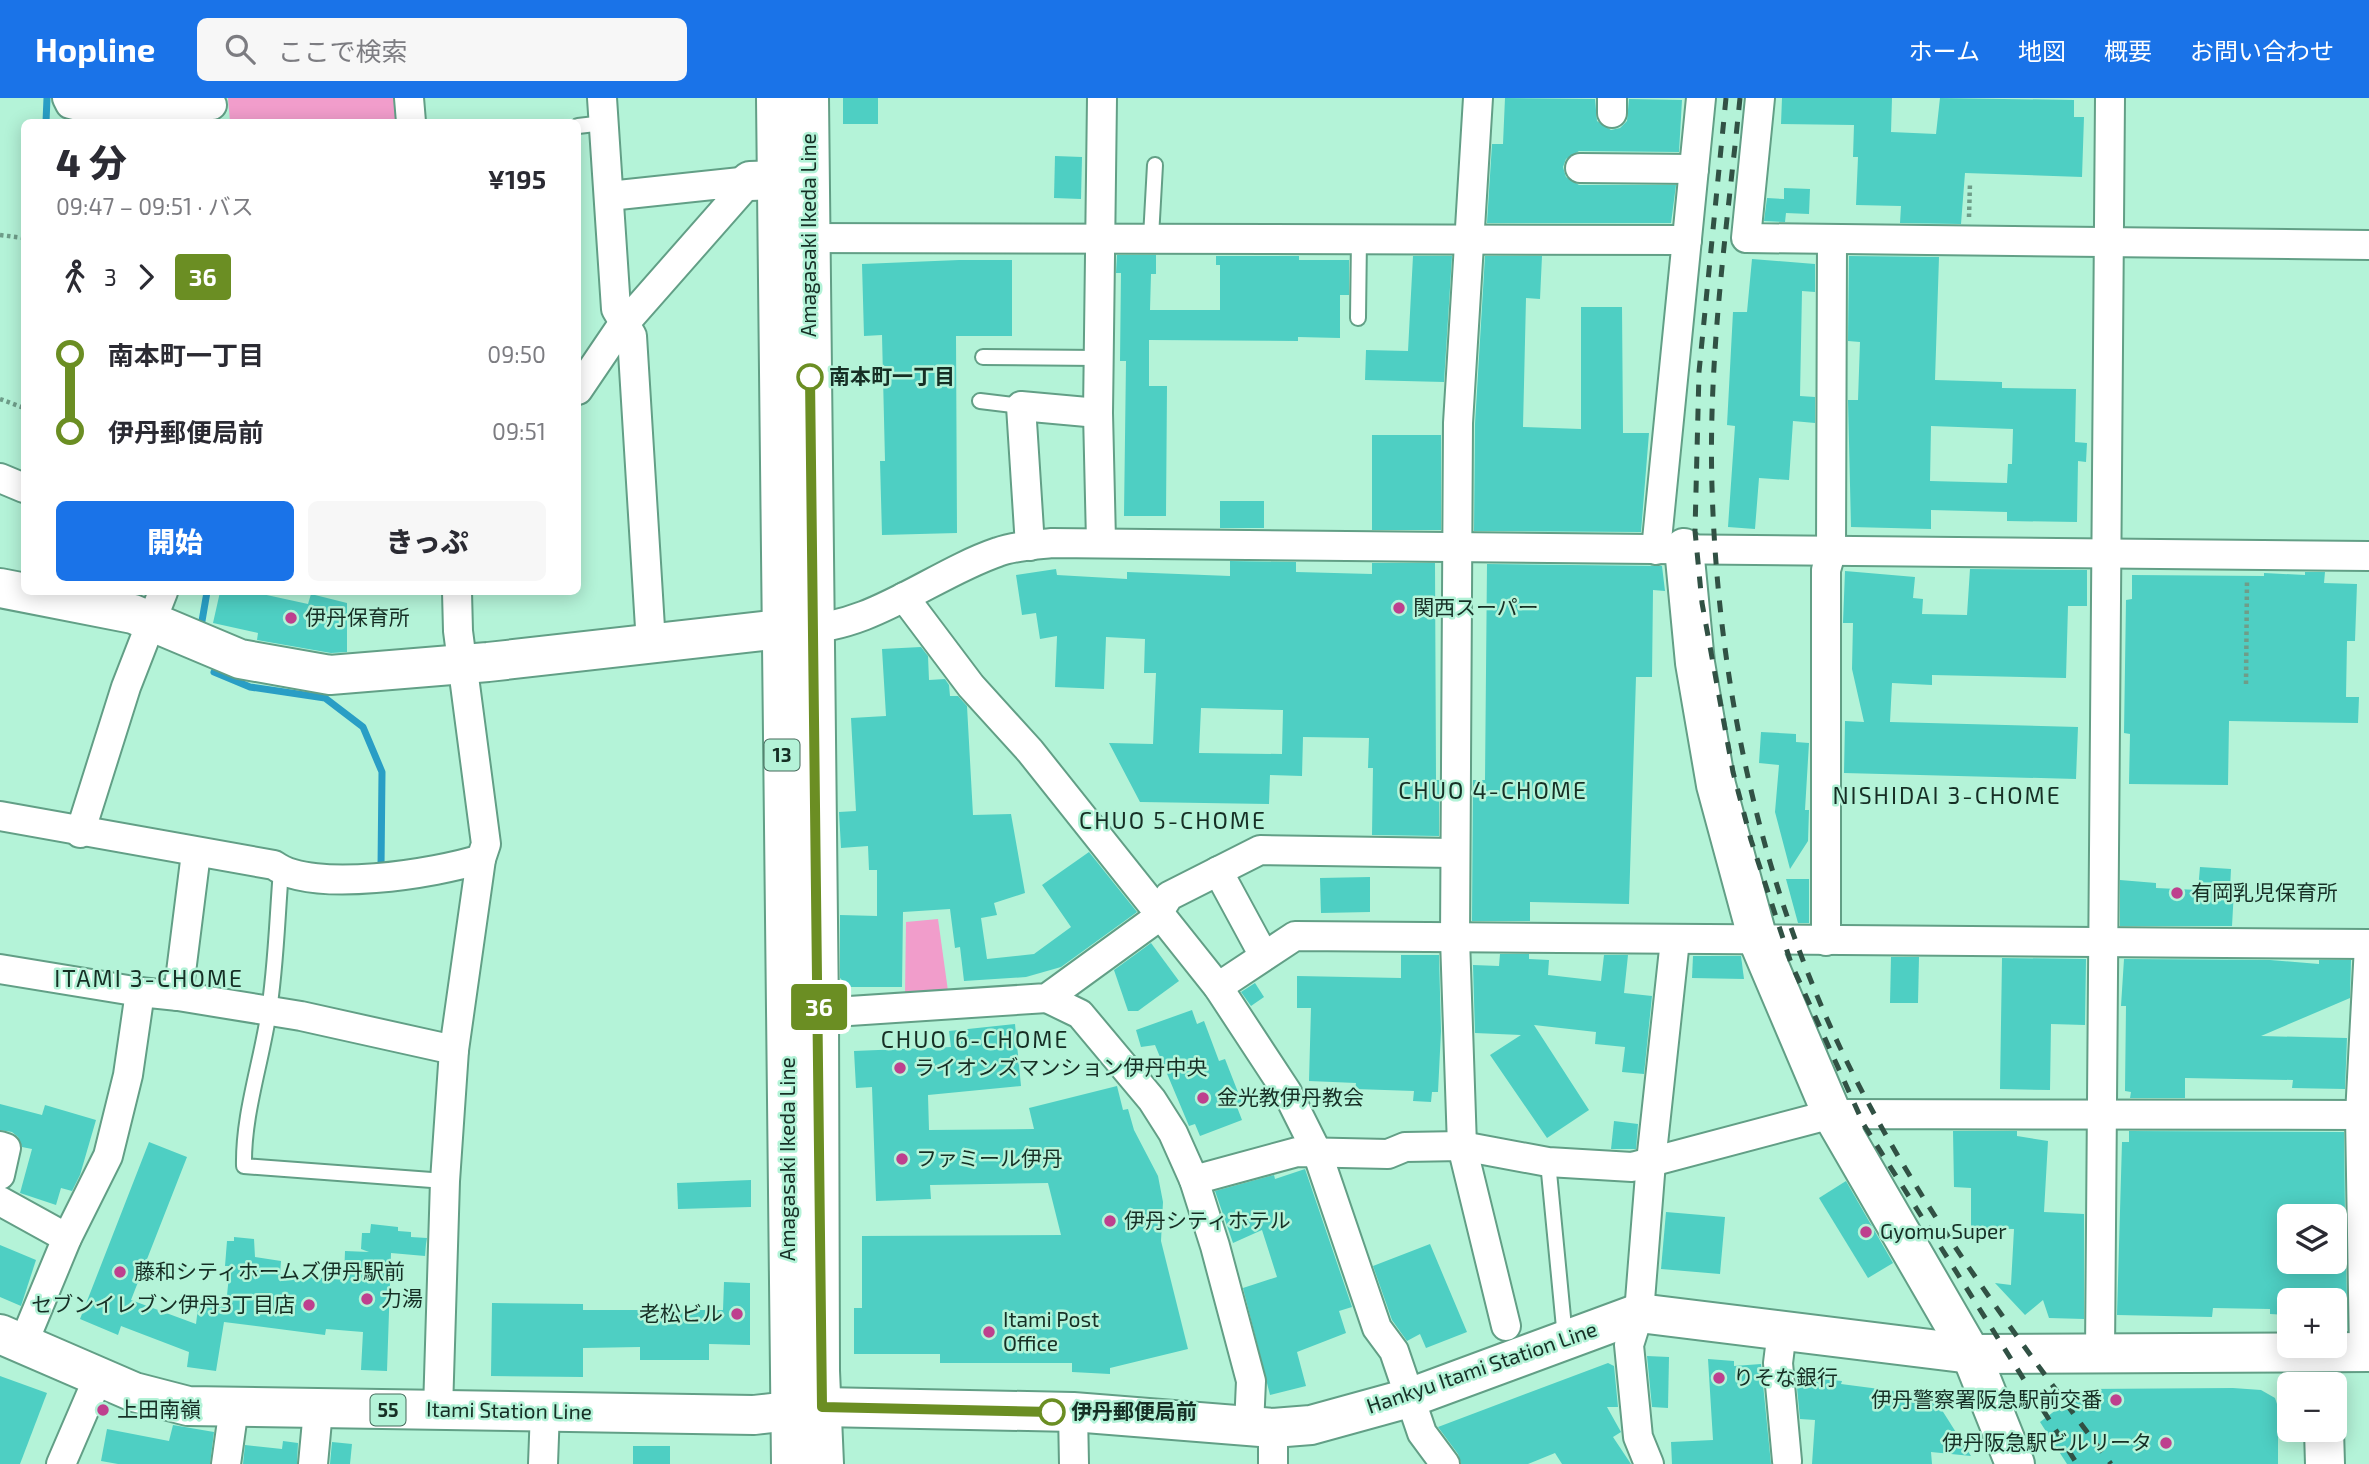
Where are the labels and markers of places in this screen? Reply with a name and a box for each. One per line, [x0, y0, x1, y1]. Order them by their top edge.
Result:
place label: 南本町一丁目 [829, 363, 955, 388]
marker: 南本町一丁目 [797, 364, 823, 390]
place label: 関西スーパー [1413, 594, 1539, 619]
marker: 関西スーパー [1391, 600, 1407, 616]
place label: 伊丹保育所 [305, 604, 410, 629]
marker: 伊丹保育所 [283, 610, 299, 626]
place label: 有岡乳児保育所 [2191, 879, 2338, 904]
marker: 有岡乳児保育所 [2169, 885, 2185, 901]
place label: ライオンズマンション伊丹中央 [914, 1054, 1208, 1079]
marker: ライオンズマンション伊丹中央 [892, 1060, 908, 1076]
place label: 金光教伊丹教会 [1217, 1084, 1364, 1109]
marker: 金光教伊丹教会 [1195, 1090, 1211, 1106]
place label: ファミール伊丹 [916, 1145, 1063, 1170]
marker: ファミール伊丹 [894, 1151, 910, 1167]
place label: 伊丹シティホテル [1124, 1207, 1291, 1232]
marker: 伊丹シティホテル [1102, 1213, 1118, 1229]
place label: Gyomu Super [1880, 1218, 2007, 1243]
marker: Gyomu Super [1858, 1224, 1874, 1240]
place label: 藤和シティホームズ伊丹駅前 [134, 1258, 405, 1283]
marker: 藤和シティホームズ伊丹駅前 [112, 1264, 128, 1280]
place label: 力湯 [381, 1285, 423, 1310]
place label: セブンイレブン伊丹3丁目店 [31, 1291, 295, 1316]
marker: 力湯 [359, 1291, 375, 1307]
marker: セブンイレブン伊丹3丁目店 [301, 1297, 317, 1313]
place label: 老松ビル [639, 1300, 723, 1325]
marker: 老松ビル [729, 1306, 745, 1322]
place label: Itami Post Office [1003, 1306, 1099, 1355]
marker: Itami Post Office [981, 1324, 997, 1340]
place label: りそな銀行 [1733, 1364, 1838, 1389]
marker: りそな銀行 [1711, 1370, 1727, 1386]
place label: 伊丹警察署阪急駅前交番 [1871, 1386, 2102, 1411]
marker: 伊丹警察署阪急駅前交番 [2108, 1392, 2124, 1408]
place label: 上田南嶺 [117, 1396, 201, 1421]
place label: 伊丹郵便局前 [1071, 1398, 1197, 1423]
marker: 伊丹郵便局前 [1039, 1399, 1065, 1425]
marker: 上田南嶺 [95, 1402, 111, 1418]
place label: 伊丹阪急駅ビルリータ [1942, 1429, 2152, 1454]
marker: 伊丹阪急駅ビルリータ [2158, 1435, 2174, 1451]

